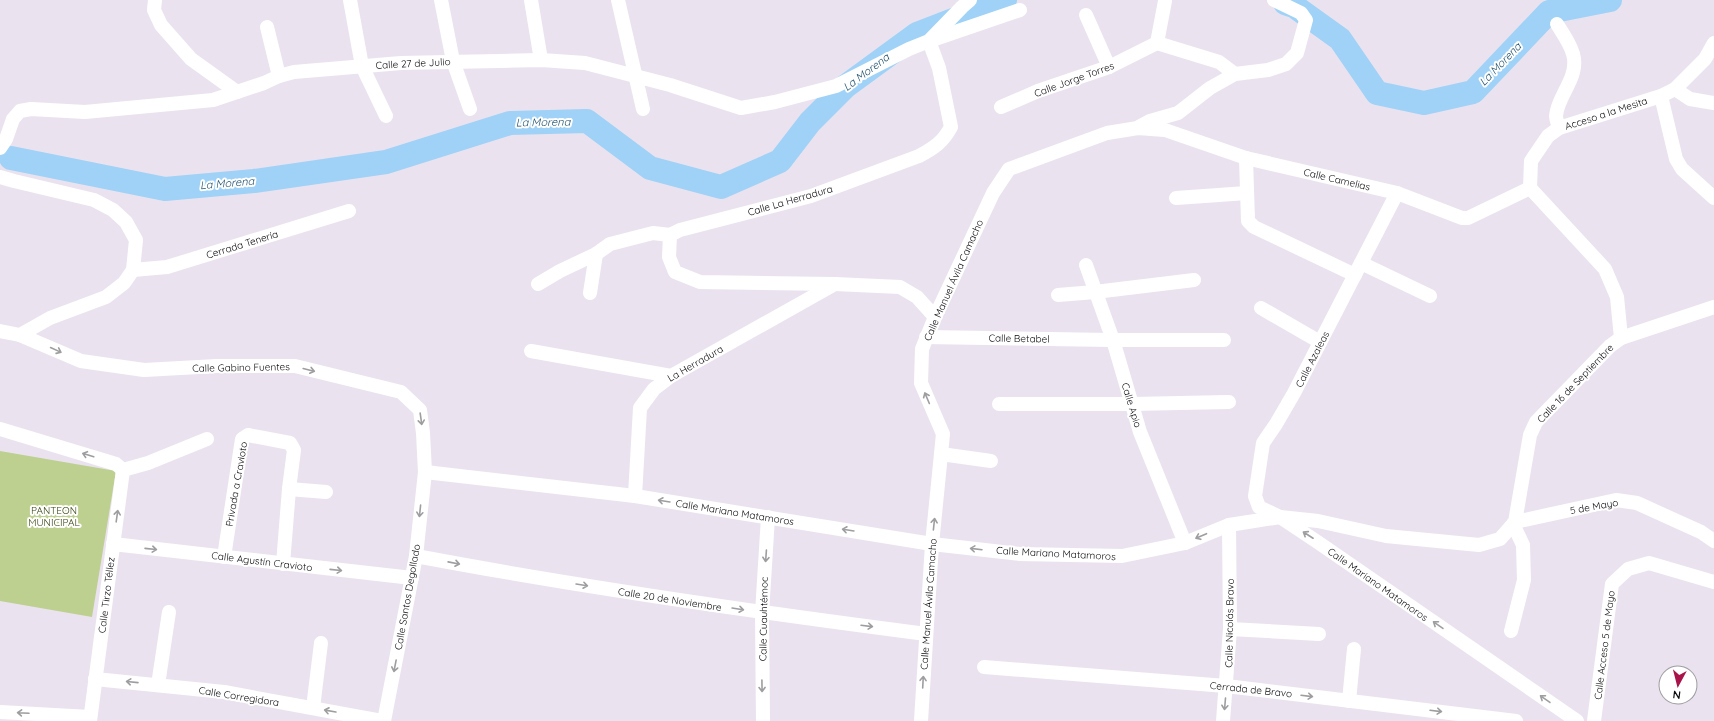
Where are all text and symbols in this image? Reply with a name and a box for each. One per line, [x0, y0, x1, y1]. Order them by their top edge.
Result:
water label: La Morena [1476, 39, 1525, 88]
water label: La Morena [840, 49, 893, 94]
street label: Calle 27 de Julio [375, 55, 451, 72]
street label: Calle Jorge Torres [1032, 59, 1116, 100]
street label: Acceso a la Mesita [1563, 94, 1649, 133]
water label: La Morena [516, 115, 572, 129]
street label: Calle Camelias [1302, 166, 1372, 194]
water label: La Morena [199, 174, 256, 192]
street label: Calle La Herradura [746, 182, 834, 219]
street label: Calle Manuel Ávila Camacho [921, 217, 986, 343]
street label: Cerrada Tenería [205, 227, 280, 262]
street label: Calle Azaleas [1293, 329, 1332, 390]
street label: Calle Betabel [988, 331, 1050, 346]
street label: Calle 16 de Septiembre [1534, 341, 1617, 426]
street label: La Herradura [665, 342, 725, 385]
one-way arrow [50, 347, 62, 354]
street label: Calle Gabino Fuentes [192, 360, 290, 375]
one-way arrow [302, 366, 315, 374]
street label: Calle Apio [1119, 381, 1144, 429]
one-way arrow [923, 392, 931, 404]
one-way arrow [417, 412, 425, 425]
street label: Privada a Cravioto [223, 441, 250, 528]
one-way arrow [81, 451, 94, 458]
street label: 5 de Mayo [1569, 496, 1619, 517]
one-way arrow [658, 497, 671, 505]
street label: Calle Mariano Matamoros [675, 497, 795, 528]
park label: PANTEON MUNICIPAL [28, 504, 80, 529]
one-way arrow [417, 504, 424, 517]
one-way arrow [113, 510, 121, 523]
one-way arrow [930, 518, 937, 531]
one-way arrow [842, 526, 855, 534]
one-way arrow [1302, 531, 1314, 539]
one-way arrow [1196, 533, 1208, 541]
street label: Calle Manuel Ávila Camacho [917, 538, 940, 670]
street label: Calle Santos Degollado [392, 543, 423, 651]
street label: Calle Mariano Matamoros [996, 544, 1116, 563]
one-way arrow [144, 545, 157, 553]
one-way arrow [970, 545, 983, 553]
street label: Calle Mariano Matamoros [1325, 545, 1431, 624]
street label: Calle Agustín Cravioto [211, 549, 313, 574]
one-way arrow [762, 549, 769, 562]
street label: Calle Tirzo Téllez [95, 556, 118, 634]
one-way arrow [447, 559, 460, 567]
one-way arrow [329, 566, 342, 573]
street label: Calle Cuauhtémoc [756, 577, 771, 661]
street label: Calle Nicolás Bravo [1222, 578, 1237, 668]
one-way arrow [575, 581, 588, 589]
street label: Calle 20 de Noviembre [617, 585, 723, 614]
street label: Calle Acceso 5 de Mayo [1591, 590, 1618, 700]
one-way arrow [731, 605, 744, 613]
one-way arrow [1433, 621, 1444, 629]
one-way arrow [860, 622, 873, 630]
one-way arrow [390, 660, 398, 673]
north arrow [1658, 665, 1698, 705]
one-way arrow [920, 676, 927, 689]
one-way arrow [126, 679, 139, 686]
one-way arrow [758, 679, 766, 692]
street label: Cerrada de Bravo [1209, 679, 1293, 700]
street label: Calle Corregidora [198, 684, 280, 709]
text: N [1672, 687, 1682, 702]
one-way arrow [1300, 692, 1313, 700]
one-way arrow [1540, 695, 1551, 703]
one-way arrow [1221, 697, 1228, 710]
one-way arrow [323, 707, 336, 715]
one-way arrow [1429, 707, 1442, 715]
one-way arrow [17, 710, 30, 717]

